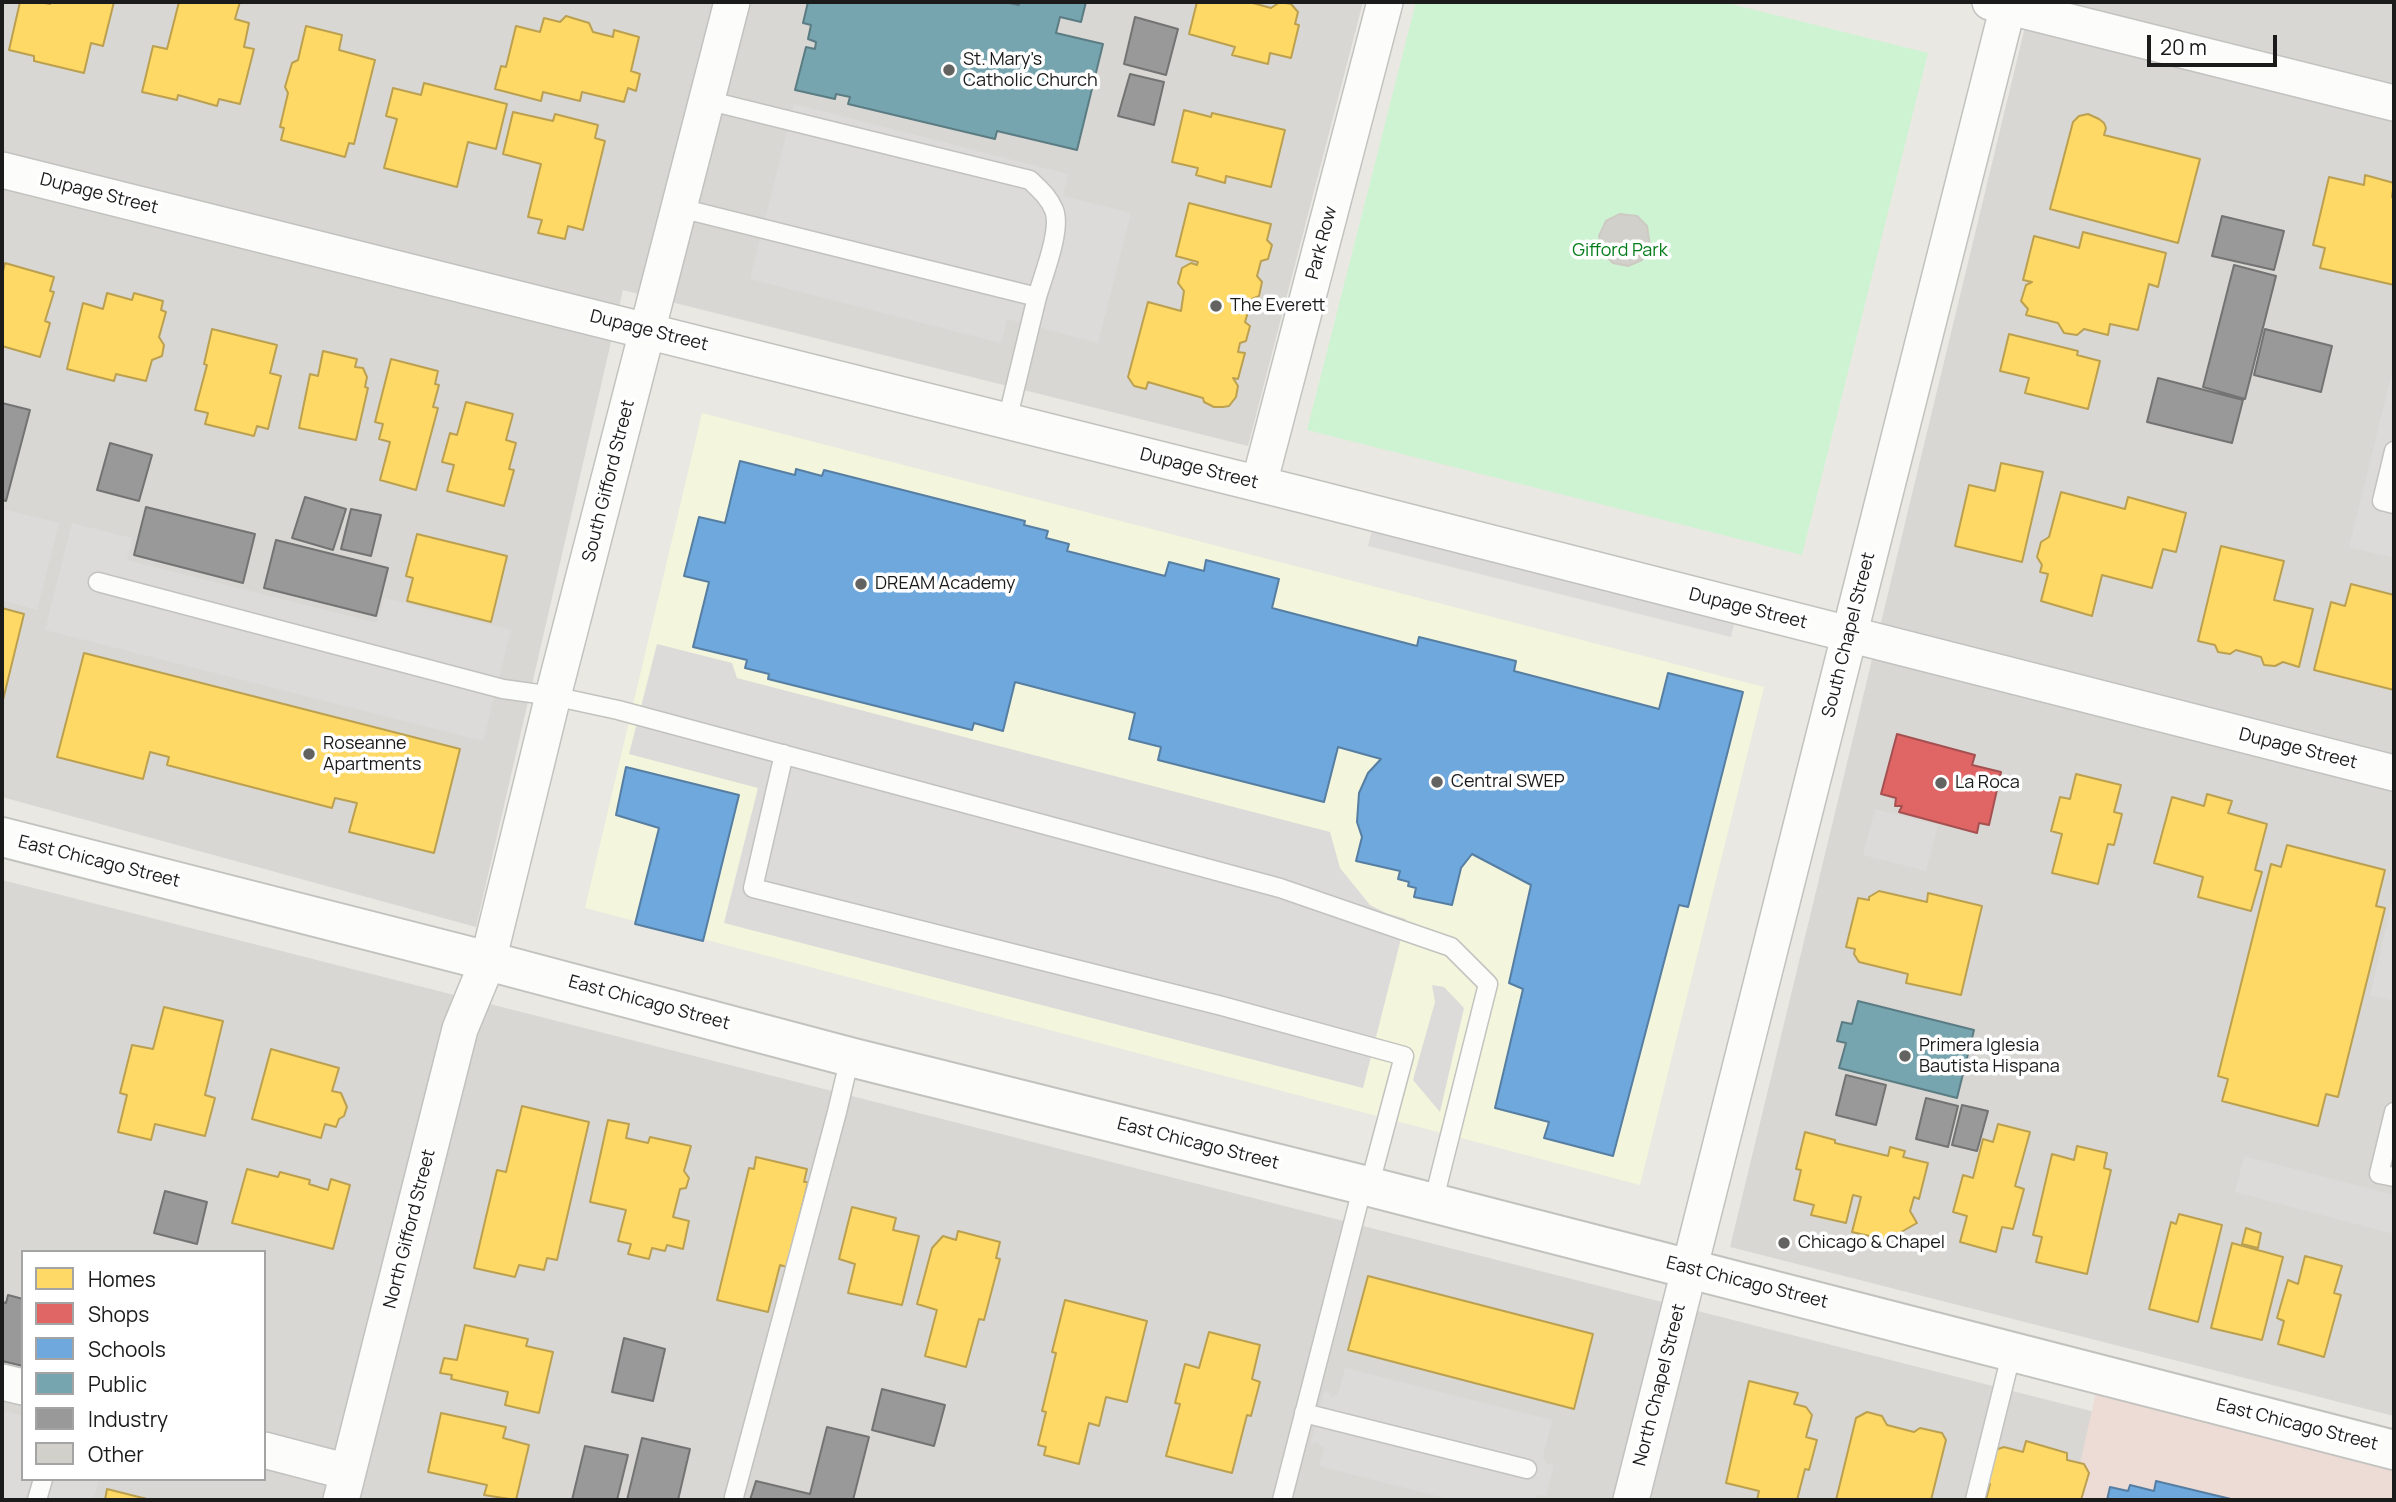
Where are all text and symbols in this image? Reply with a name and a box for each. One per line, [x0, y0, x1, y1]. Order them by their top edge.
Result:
scale bar [2151, 21, 2280, 65]
text: 20 m [2160, 33, 2207, 61]
place label: St. Mary's Catholic Church [963, 49, 1098, 92]
marker: St. Mary's Catholic Church [941, 62, 957, 78]
street label: Dupage Street [38, 169, 160, 219]
street label: Park Row [1302, 204, 1342, 282]
park label: Gifford Park [1572, 240, 1668, 262]
place label: The Everett [1230, 295, 1325, 317]
marker: The Everett [1208, 298, 1224, 314]
street label: Dupage Street [588, 306, 710, 356]
street label: South Gifford Street [578, 398, 640, 564]
street label: Dupage Street [1138, 444, 1260, 494]
street label: South Chapel Street [1818, 550, 1880, 720]
place label: DREAM Academy [875, 573, 1015, 595]
marker: DREAM Academy [853, 576, 869, 592]
street label: Dupage Street [1687, 584, 1809, 634]
street label: Dupage Street [2237, 724, 2359, 774]
place label: Roseanne Apartments [323, 733, 422, 776]
marker: Roseanne Apartments [301, 746, 317, 762]
place label: Central SWEP [1451, 771, 1565, 793]
place label: La Roca [1955, 772, 2020, 794]
marker: Central SWEP [1429, 774, 1445, 790]
marker: La Roca [1933, 775, 1949, 791]
street label: East Chicago Street [16, 831, 182, 893]
street label: East Chicago Street [566, 971, 732, 1035]
place label: Primera Iglesia Bautista Hispana [1919, 1035, 2060, 1078]
marker: Primera Iglesia Bautista Hispana [1897, 1048, 1913, 1064]
street label: East Chicago Street [1115, 1113, 1281, 1175]
street label: North Gifford Street [380, 1147, 440, 1311]
place label: Chicago & Chapel [1798, 1232, 1945, 1254]
marker: Chicago & Chapel [1776, 1235, 1792, 1251]
legend [21, 1250, 266, 1481]
street label: East Chicago Street [1664, 1252, 1830, 1314]
text: Homes [88, 1265, 156, 1293]
text: Shops [88, 1300, 149, 1328]
street label: North Chapel Street [1629, 1302, 1691, 1468]
text: Schools [88, 1335, 166, 1363]
text: Public [88, 1370, 147, 1398]
street label: East Chicago Street [2214, 1394, 2380, 1456]
text: Industry [88, 1405, 168, 1433]
text: Other [88, 1440, 144, 1468]

